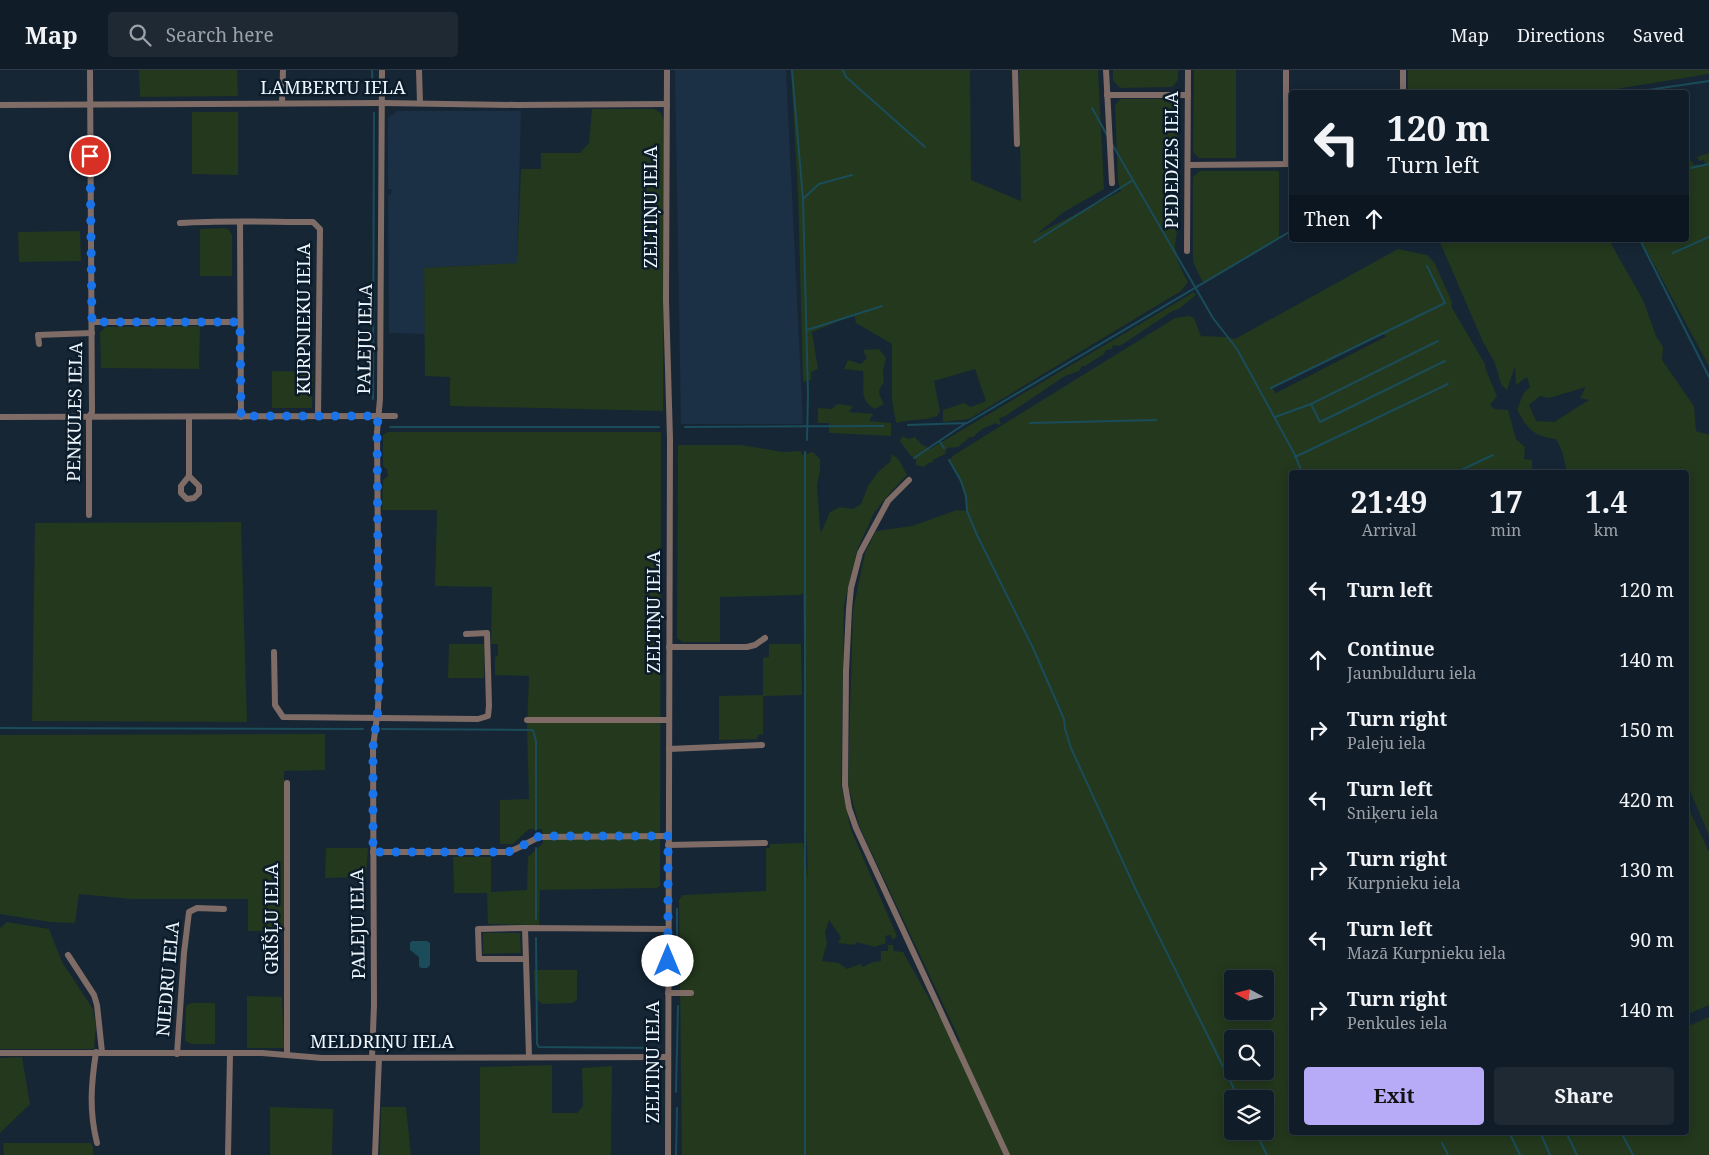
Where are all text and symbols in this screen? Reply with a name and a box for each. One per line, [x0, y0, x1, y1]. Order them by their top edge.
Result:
search box [108, 12, 458, 57]
text: Map [25, 18, 78, 51]
icon: search [126, 21, 154, 49]
text: Search here [166, 22, 274, 48]
text: Map [1451, 23, 1489, 47]
text: Directions [1517, 23, 1605, 47]
text: Saved [1633, 23, 1684, 47]
street label: LAMBERTU IELA [260, 75, 406, 99]
street label: PEDEDZES IELA [1159, 91, 1183, 229]
text: 120 m [1387, 104, 1490, 151]
icon: left [1304, 110, 1369, 175]
pin [69, 135, 111, 177]
icon: arrive [76, 142, 104, 170]
street label: ZELTIŅU IELA [638, 145, 662, 268]
text: Turn left [1387, 149, 1479, 179]
icon: ahead [1360, 205, 1388, 233]
text: Then [1304, 206, 1350, 232]
street label: KURPNIEKU IELA [291, 243, 315, 395]
street label: PALEJU IELA [351, 283, 377, 395]
street label: PENKULES IELA [61, 342, 87, 482]
text: 21:49 [1351, 481, 1428, 522]
text: 17 [1489, 481, 1523, 522]
text: 1.4 [1585, 481, 1627, 522]
text: Arrival [1362, 519, 1416, 541]
text: min [1491, 519, 1521, 541]
text: km [1594, 519, 1618, 541]
street label: ZELTIŅU IELA [641, 550, 665, 673]
icon: left [1304, 576, 1332, 604]
text: Turn left [1347, 577, 1433, 603]
text: 120 m [1619, 577, 1674, 603]
text: Continue [1347, 636, 1435, 662]
icon: ahead [1304, 646, 1332, 674]
text: 140 m [1619, 647, 1674, 673]
text: Jaunbulduru iela [1347, 662, 1477, 684]
text: Turn right [1347, 706, 1447, 732]
icon: right [1304, 716, 1332, 744]
text: 150 m [1619, 717, 1674, 743]
text: Paleju iela [1347, 732, 1426, 754]
text: Turn left [1347, 776, 1433, 802]
icon: left [1304, 786, 1332, 814]
text: 420 m [1619, 787, 1674, 813]
text: Sniķeru iela [1347, 802, 1438, 824]
text: Turn right [1347, 846, 1447, 872]
icon: right [1304, 856, 1332, 884]
text: 130 m [1619, 857, 1674, 883]
street label: GRĪŠĻU IELA [259, 863, 283, 975]
street label: PALEJU IELA [344, 868, 370, 980]
text: Kurpnieku iela [1347, 872, 1461, 894]
text: Turn left [1347, 916, 1433, 942]
street label: NIEDRU IELA [150, 920, 184, 1038]
icon: left [1304, 926, 1332, 954]
text: 90 m [1630, 927, 1674, 953]
position arrow [641, 934, 693, 986]
text: Mazā Kurpnieku iela [1347, 942, 1506, 964]
north arrow [1224, 970, 1274, 1020]
map controls [1224, 970, 1274, 1140]
text: Turn right [1347, 986, 1447, 1012]
icon: right [1304, 996, 1332, 1024]
text: 140 m [1619, 997, 1674, 1023]
street label: ZELTIŅU IELA [640, 1000, 664, 1123]
text: Penkules iela [1347, 1012, 1448, 1034]
street label: MELDRIŅU IELA [310, 1029, 454, 1053]
button: search [1224, 1030, 1274, 1080]
button: Exit [1304, 1067, 1484, 1125]
button: Share [1494, 1067, 1674, 1125]
button: layers [1224, 1090, 1274, 1140]

